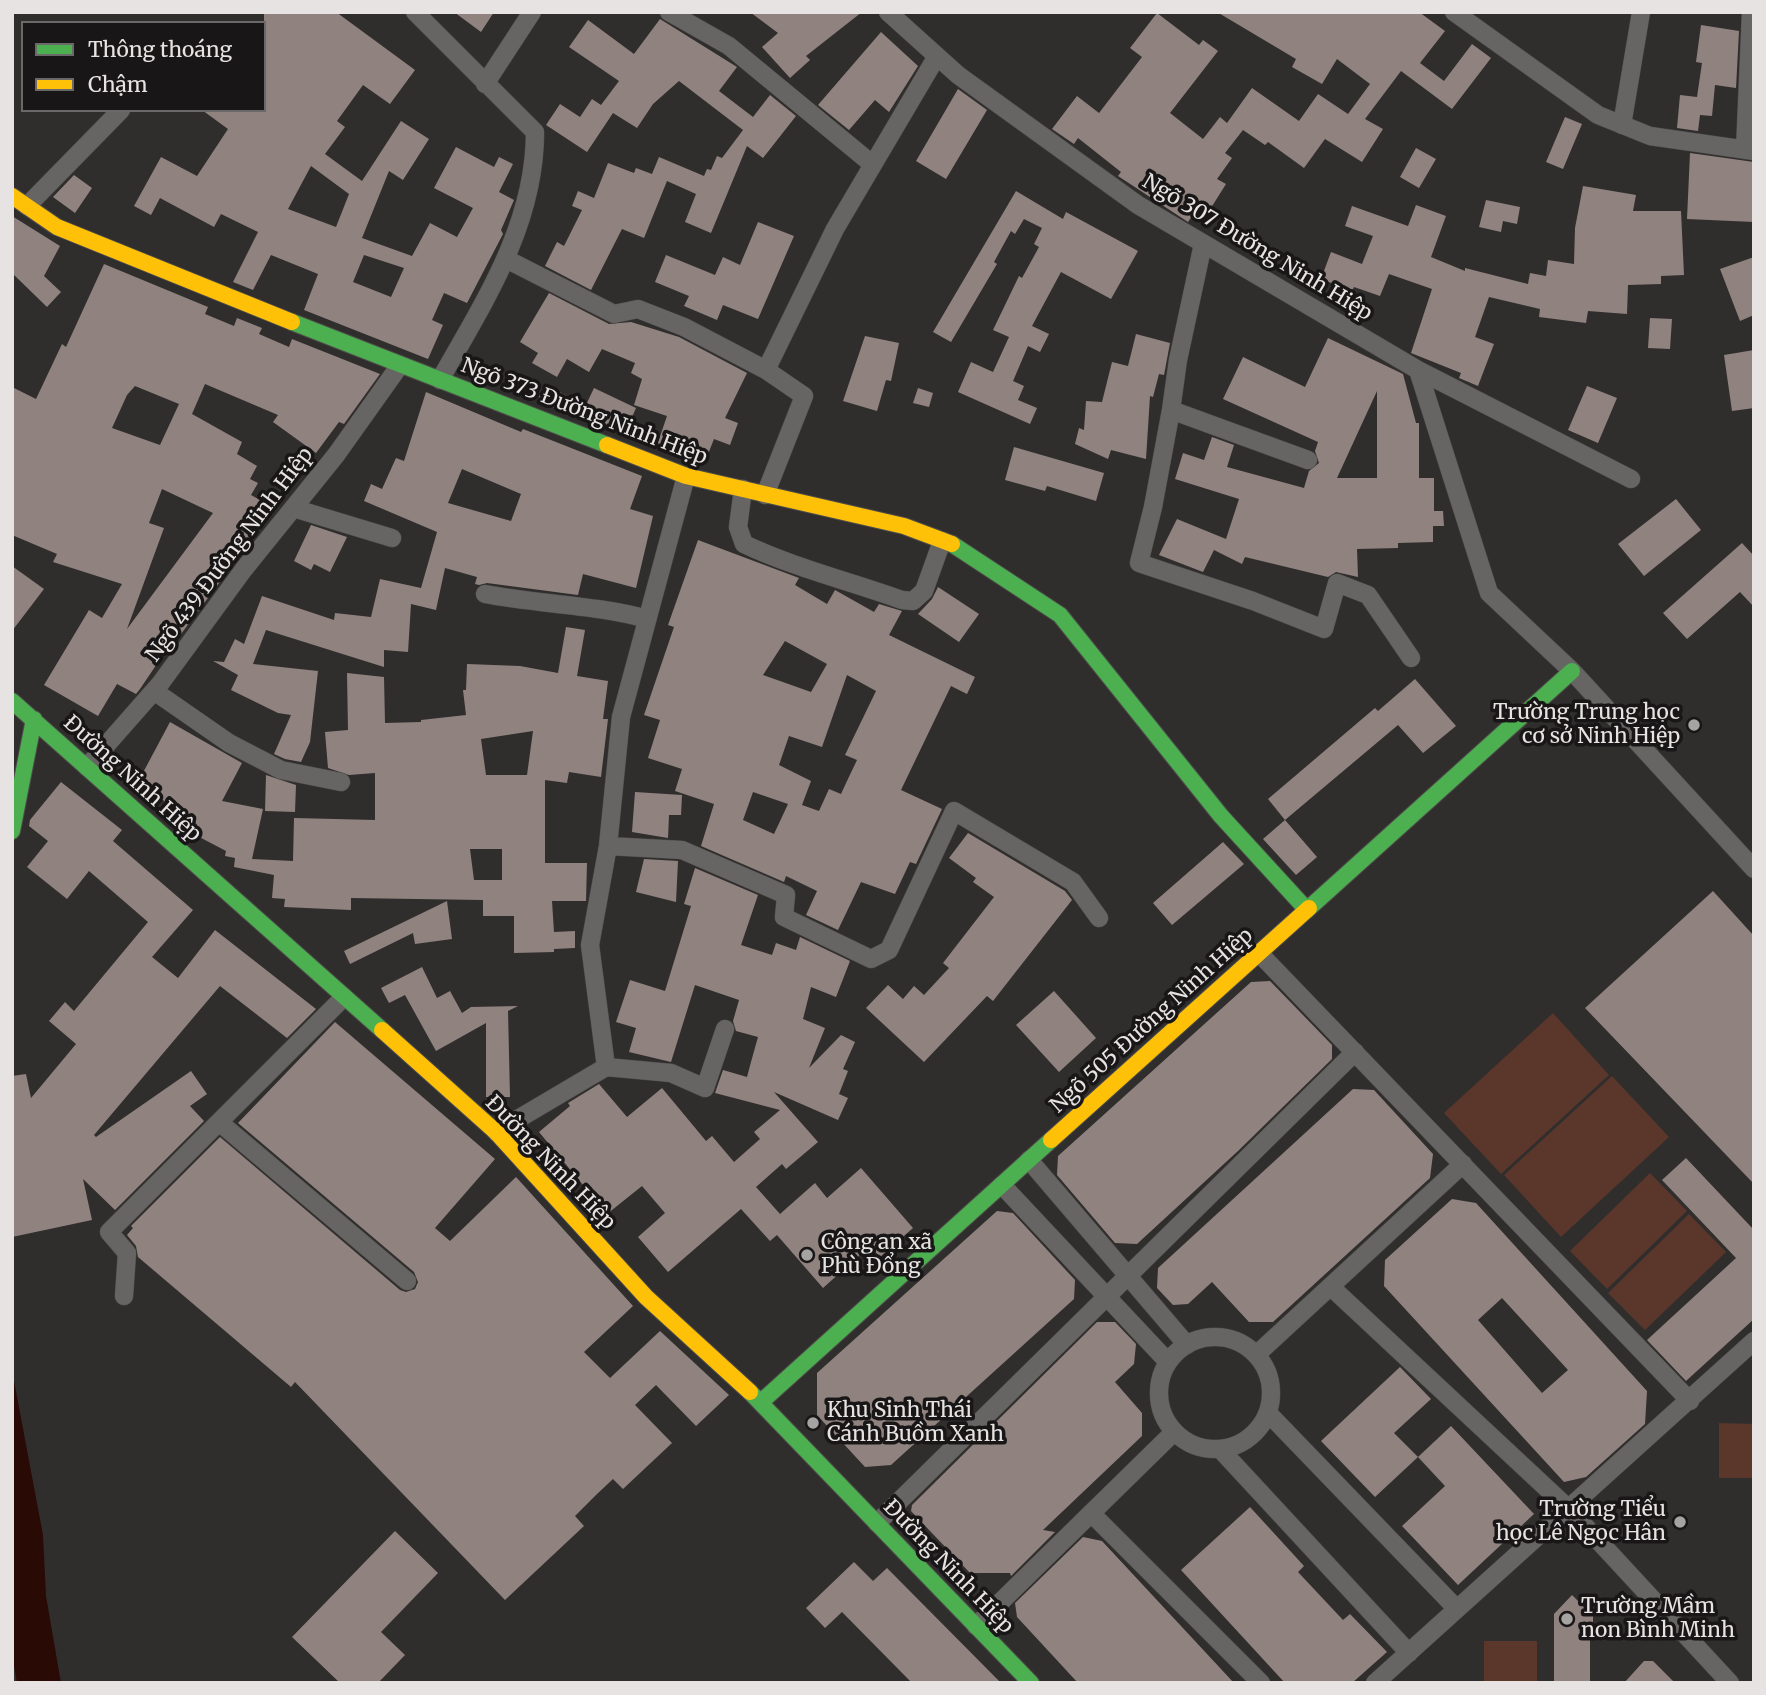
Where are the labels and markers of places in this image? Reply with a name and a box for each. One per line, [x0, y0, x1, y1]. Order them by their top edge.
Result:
place label: Trường Trung học cơ sở Ninh Hiệp [1493, 700, 1680, 750]
marker: Trường Trung học cơ sở Ninh Hiệp [1686, 717, 1702, 733]
place label: Công an xã Phù Đổng [821, 1230, 932, 1280]
marker: Công an xã Phù Đổng [799, 1247, 815, 1263]
place label: Khu Sinh Thái Cánh Buồm Xanh [827, 1398, 1004, 1448]
marker: Khu Sinh Thái Cánh Buồm Xanh [805, 1415, 821, 1431]
place label: Trường Tiểu học Lê Ngọc Hân [1496, 1497, 1666, 1547]
marker: Trường Tiểu học Lê Ngọc Hân [1672, 1514, 1688, 1530]
place label: Trường Mầm non Bình Minh [1581, 1594, 1735, 1644]
marker: Trường Mầm non Bình Minh [1559, 1611, 1575, 1627]

